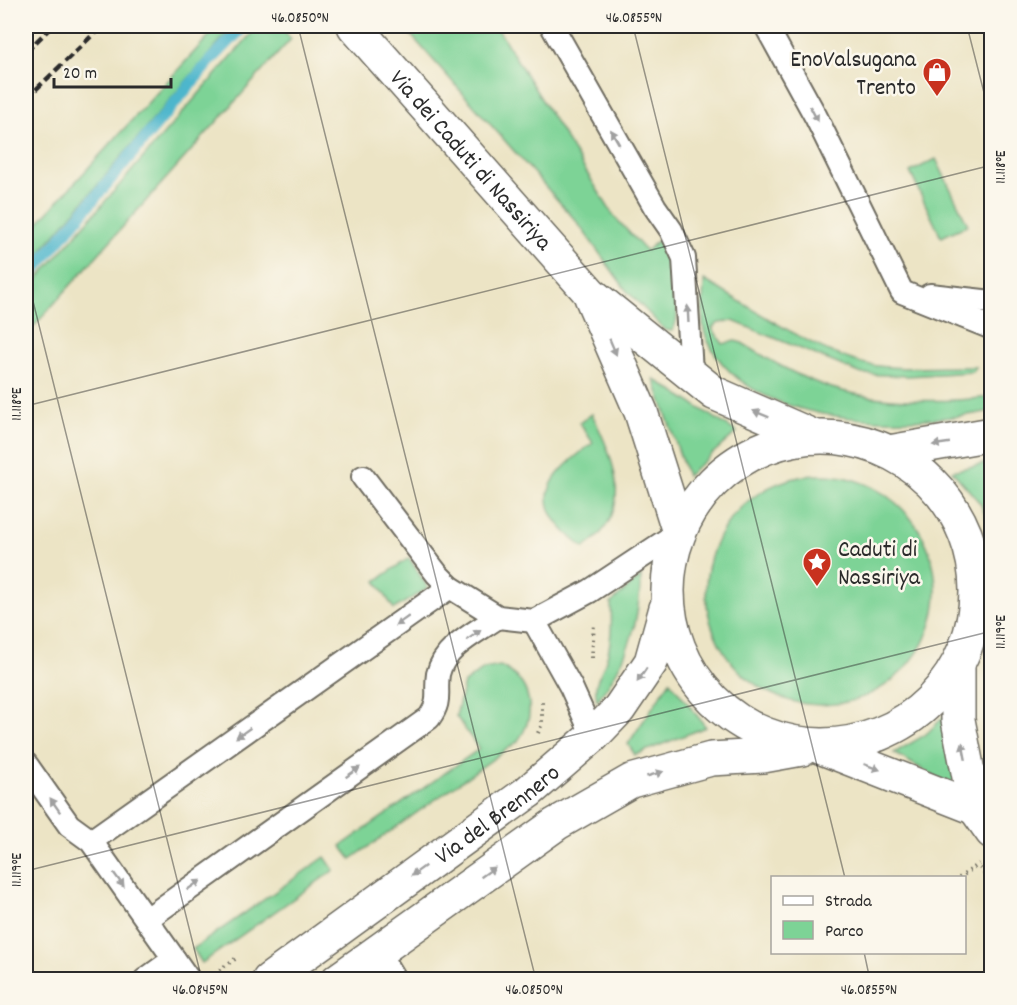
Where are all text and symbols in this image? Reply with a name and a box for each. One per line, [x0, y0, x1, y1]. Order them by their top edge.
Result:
text: 46.0850°N [271, 8, 329, 30]
text: 46.0855°N [606, 8, 662, 30]
place label: EnoValsugana Trento [790, 44, 917, 106]
scale bar [54, 51, 171, 89]
shop icon: EnoValsugana Trento [921, 56, 953, 98]
text: 20 m [63, 62, 97, 87]
street label: Via dei Caduti di Nassiriya [380, 63, 559, 260]
one-way arrow [810, 105, 819, 122]
one-way arrow [610, 129, 621, 145]
text: 11.118°E [991, 150, 1013, 184]
one-way arrow [684, 304, 693, 323]
one-way arrow [608, 338, 618, 356]
text: 11.118°E [7, 387, 29, 421]
one-way arrow [751, 409, 769, 419]
one-way arrow [931, 439, 950, 448]
place label: Caduti di Nassiriya [838, 534, 921, 596]
place icon: Caduti di Nassiriya [801, 546, 833, 588]
one-way arrow [395, 615, 411, 627]
text: 11.119°E [991, 615, 1013, 649]
one-way arrow [465, 629, 481, 641]
one-way arrow [637, 667, 648, 683]
one-way arrow [236, 727, 252, 739]
one-way arrow [959, 741, 968, 760]
street label: Via del Brennero [429, 758, 569, 874]
one-way arrow [863, 762, 881, 772]
one-way arrow [345, 766, 361, 778]
one-way arrow [646, 769, 664, 778]
one-way arrow [49, 798, 61, 814]
text: 11.119°E [7, 853, 29, 887]
one-way arrow [410, 865, 425, 877]
one-way arrow [479, 866, 495, 878]
one-way arrow [113, 872, 125, 888]
legend [771, 876, 966, 954]
one-way arrow [186, 879, 202, 891]
text: Strada [825, 890, 872, 915]
text: Parco [825, 920, 864, 945]
text: 46.0845°N [172, 980, 228, 1002]
text: 46.0850°N [505, 980, 563, 1002]
text: 46.0855°N [841, 980, 897, 1002]

